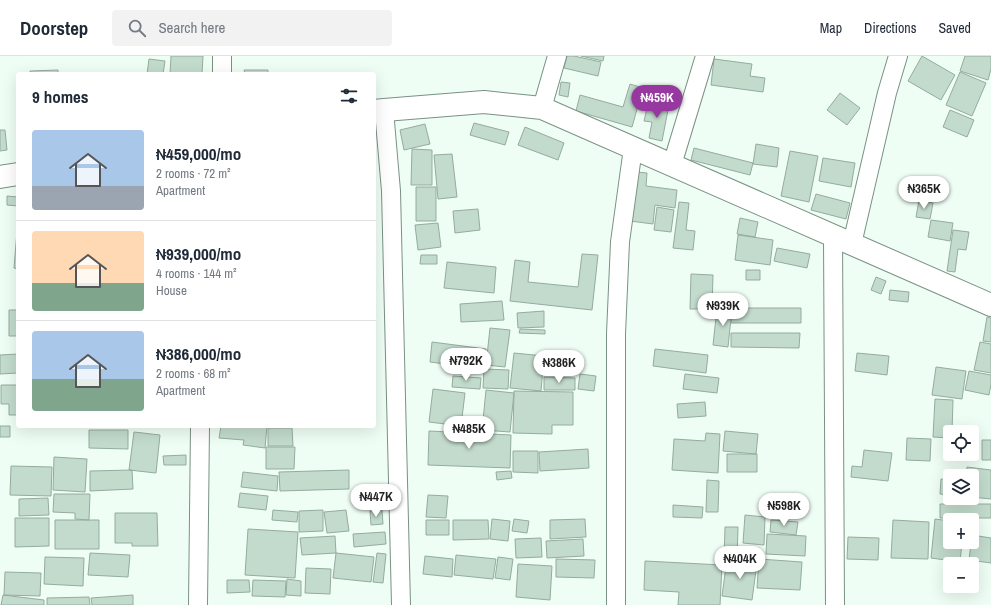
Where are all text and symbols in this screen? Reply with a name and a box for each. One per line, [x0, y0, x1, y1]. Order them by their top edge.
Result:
search box [112, 10, 392, 46]
text: Doorstep [20, 15, 88, 41]
icon: search [126, 17, 148, 39]
text: Search here [158, 17, 225, 38]
text: Map [820, 19, 842, 37]
text: Directions [864, 19, 916, 37]
text: Saved [938, 19, 971, 37]
text: 9 homes [32, 85, 89, 108]
icon: filters [338, 85, 360, 107]
pin: ₦459K [629, 85, 685, 119]
text: ₦459K [640, 89, 674, 106]
text: ₦459,000/mo [156, 142, 241, 165]
icon: home [64, 146, 112, 194]
text: 2 rooms · 72 m² [156, 165, 231, 182]
pin: ₦365K [896, 176, 952, 210]
text: ₦365K [907, 180, 941, 197]
text: Apartment [156, 182, 205, 199]
text: ₦939,000/mo [156, 242, 241, 265]
icon: home [64, 247, 112, 295]
text: 4 rooms · 144 m² [156, 265, 237, 282]
text: House [156, 282, 187, 299]
pin: ₦939K [695, 293, 751, 327]
text: ₦939K [706, 297, 740, 314]
text: ₦386,000/mo [156, 342, 241, 365]
icon: home [64, 347, 112, 395]
pin: ₦792K [438, 348, 494, 382]
pin: ₦386K [531, 350, 587, 384]
text: ₦792K [449, 352, 483, 369]
text: ₦386K [542, 354, 576, 371]
text: 2 rooms · 68 m² [156, 365, 231, 382]
text: Apartment [156, 382, 205, 399]
pin: ₦485K [441, 416, 497, 450]
text: ₦485K [452, 420, 486, 437]
map controls [943, 425, 979, 593]
button: locate [943, 425, 979, 461]
button: layers [943, 469, 979, 505]
pin: ₦447K [348, 484, 404, 518]
text: ₦447K [359, 488, 393, 505]
pin: ₦598K [756, 493, 812, 527]
text: ₦598K [767, 497, 801, 514]
button: + [943, 513, 979, 549]
pin: ₦404K [712, 546, 768, 580]
text: ₦404K [723, 550, 757, 567]
button: − [943, 557, 979, 593]

